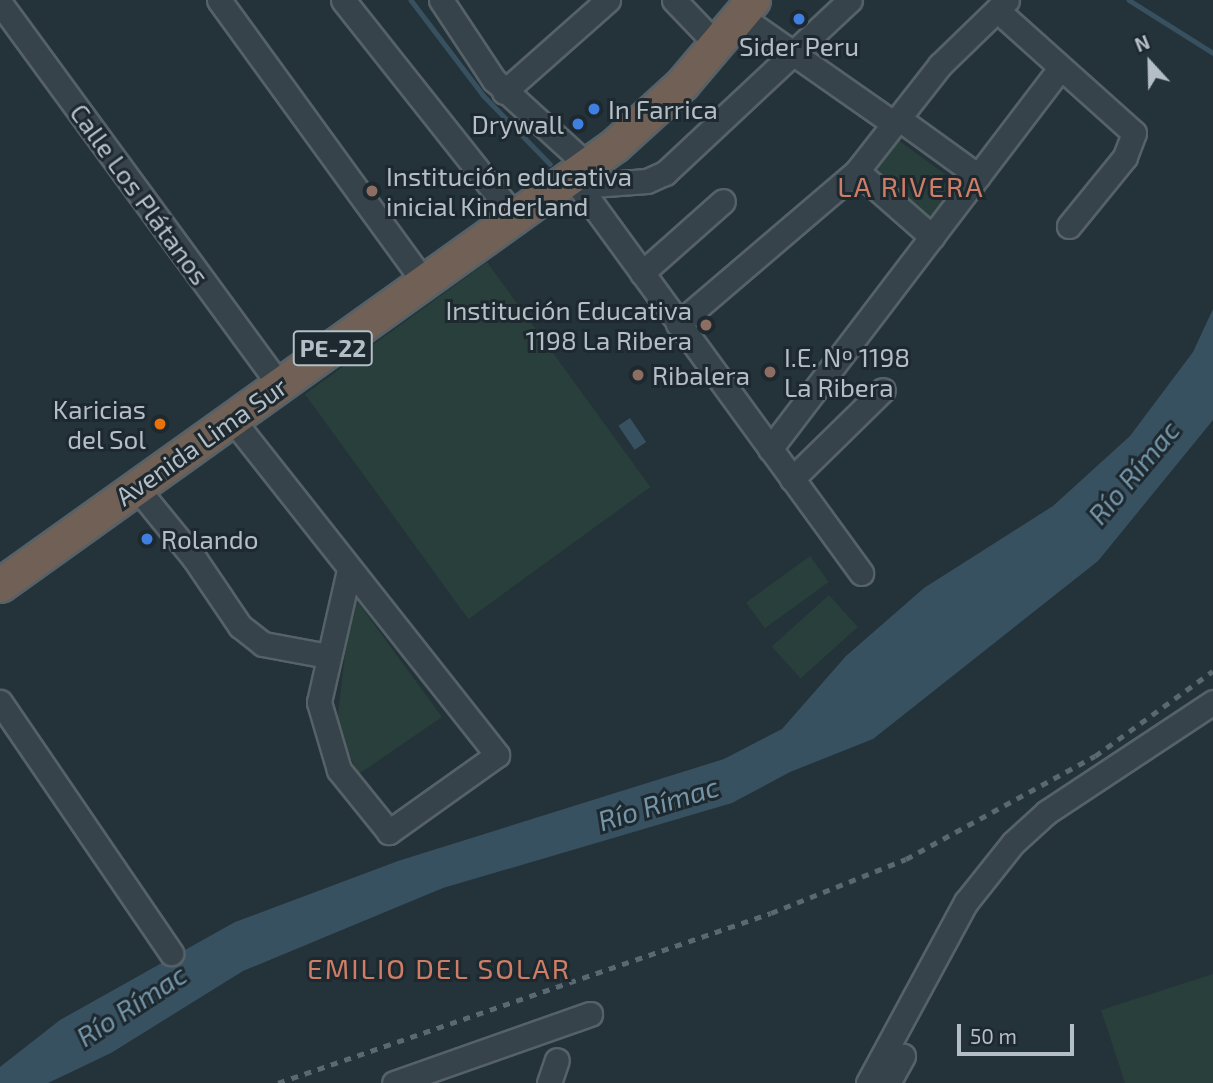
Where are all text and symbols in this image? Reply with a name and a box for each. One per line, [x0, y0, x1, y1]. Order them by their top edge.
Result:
marker: Sider Peru [791, 11, 807, 27]
north arrow [1115, 28, 1185, 98]
place label: Sider Peru [739, 30, 859, 62]
text: N [1131, 30, 1153, 56]
place label: In Farrica [608, 93, 718, 125]
street label: Calle Los Plátanos [64, 97, 216, 291]
marker: In Farrica [586, 101, 602, 117]
place label: Drywall [471, 108, 564, 140]
marker: Drywall [570, 116, 586, 132]
place label: Institución educativa inicial Kinderland [386, 160, 632, 222]
district label: LA RIVERA [838, 169, 984, 203]
marker: Institución educativa inicial Kinderland [364, 183, 380, 199]
place label: Institución Educativa 1198 La Ribera [445, 294, 692, 356]
marker: Institución Educativa 1198 La Ribera [698, 317, 714, 333]
road number: PE-22 [293, 328, 373, 368]
place label: I.E. Nº 1198 La Ribera [784, 341, 910, 402]
place label: Ribalera [652, 359, 750, 391]
marker: I.E. Nº 1198 La Ribera [762, 364, 778, 380]
marker: Ribalera [630, 367, 646, 383]
street label: Avenida Lima Sur [109, 370, 293, 512]
place label: Karicias del Sol [53, 393, 146, 454]
water label: Río Rímac [1080, 414, 1186, 530]
marker: Karicias del Sol [152, 416, 168, 432]
place label: Rolando [161, 523, 258, 555]
marker: Rolando [139, 531, 155, 547]
water label: Río Rímac [594, 769, 722, 837]
district label: EMILIO DEL SOLAR [309, 951, 569, 985]
water label: Río Rímac [70, 957, 192, 1053]
scale bar [961, 1010, 1078, 1054]
text: 50 m [970, 1023, 1017, 1048]

